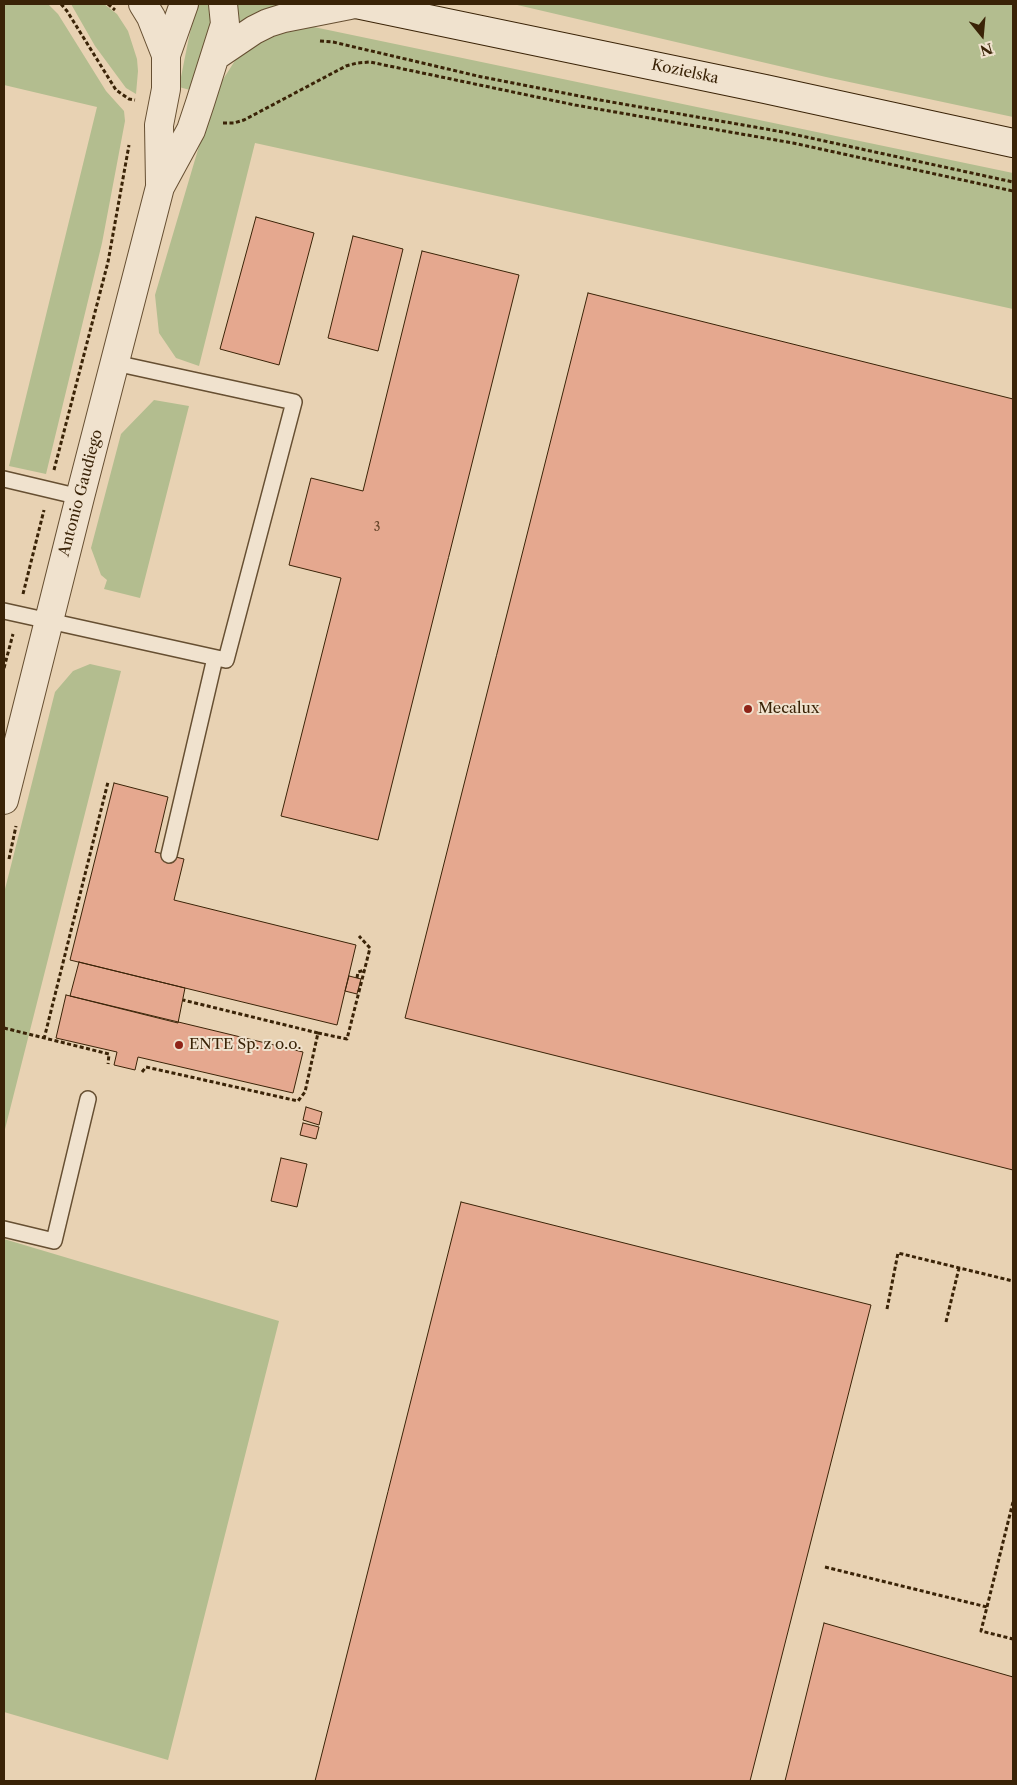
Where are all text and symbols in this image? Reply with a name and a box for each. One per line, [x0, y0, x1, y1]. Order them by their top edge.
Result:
north arrow [957, 10, 1007, 60]
text: N [978, 39, 995, 60]
street label: Kozielska [650, 56, 720, 88]
street label: Antonio Gaudiego [55, 428, 107, 558]
house number: 3 [374, 521, 380, 535]
place label: Mecalux [758, 700, 819, 718]
marker: Mecalux [742, 703, 754, 715]
place label: ENTE Sp. z o.o. [189, 1036, 301, 1054]
marker: ENTE Sp. z o.o. [173, 1039, 185, 1051]

